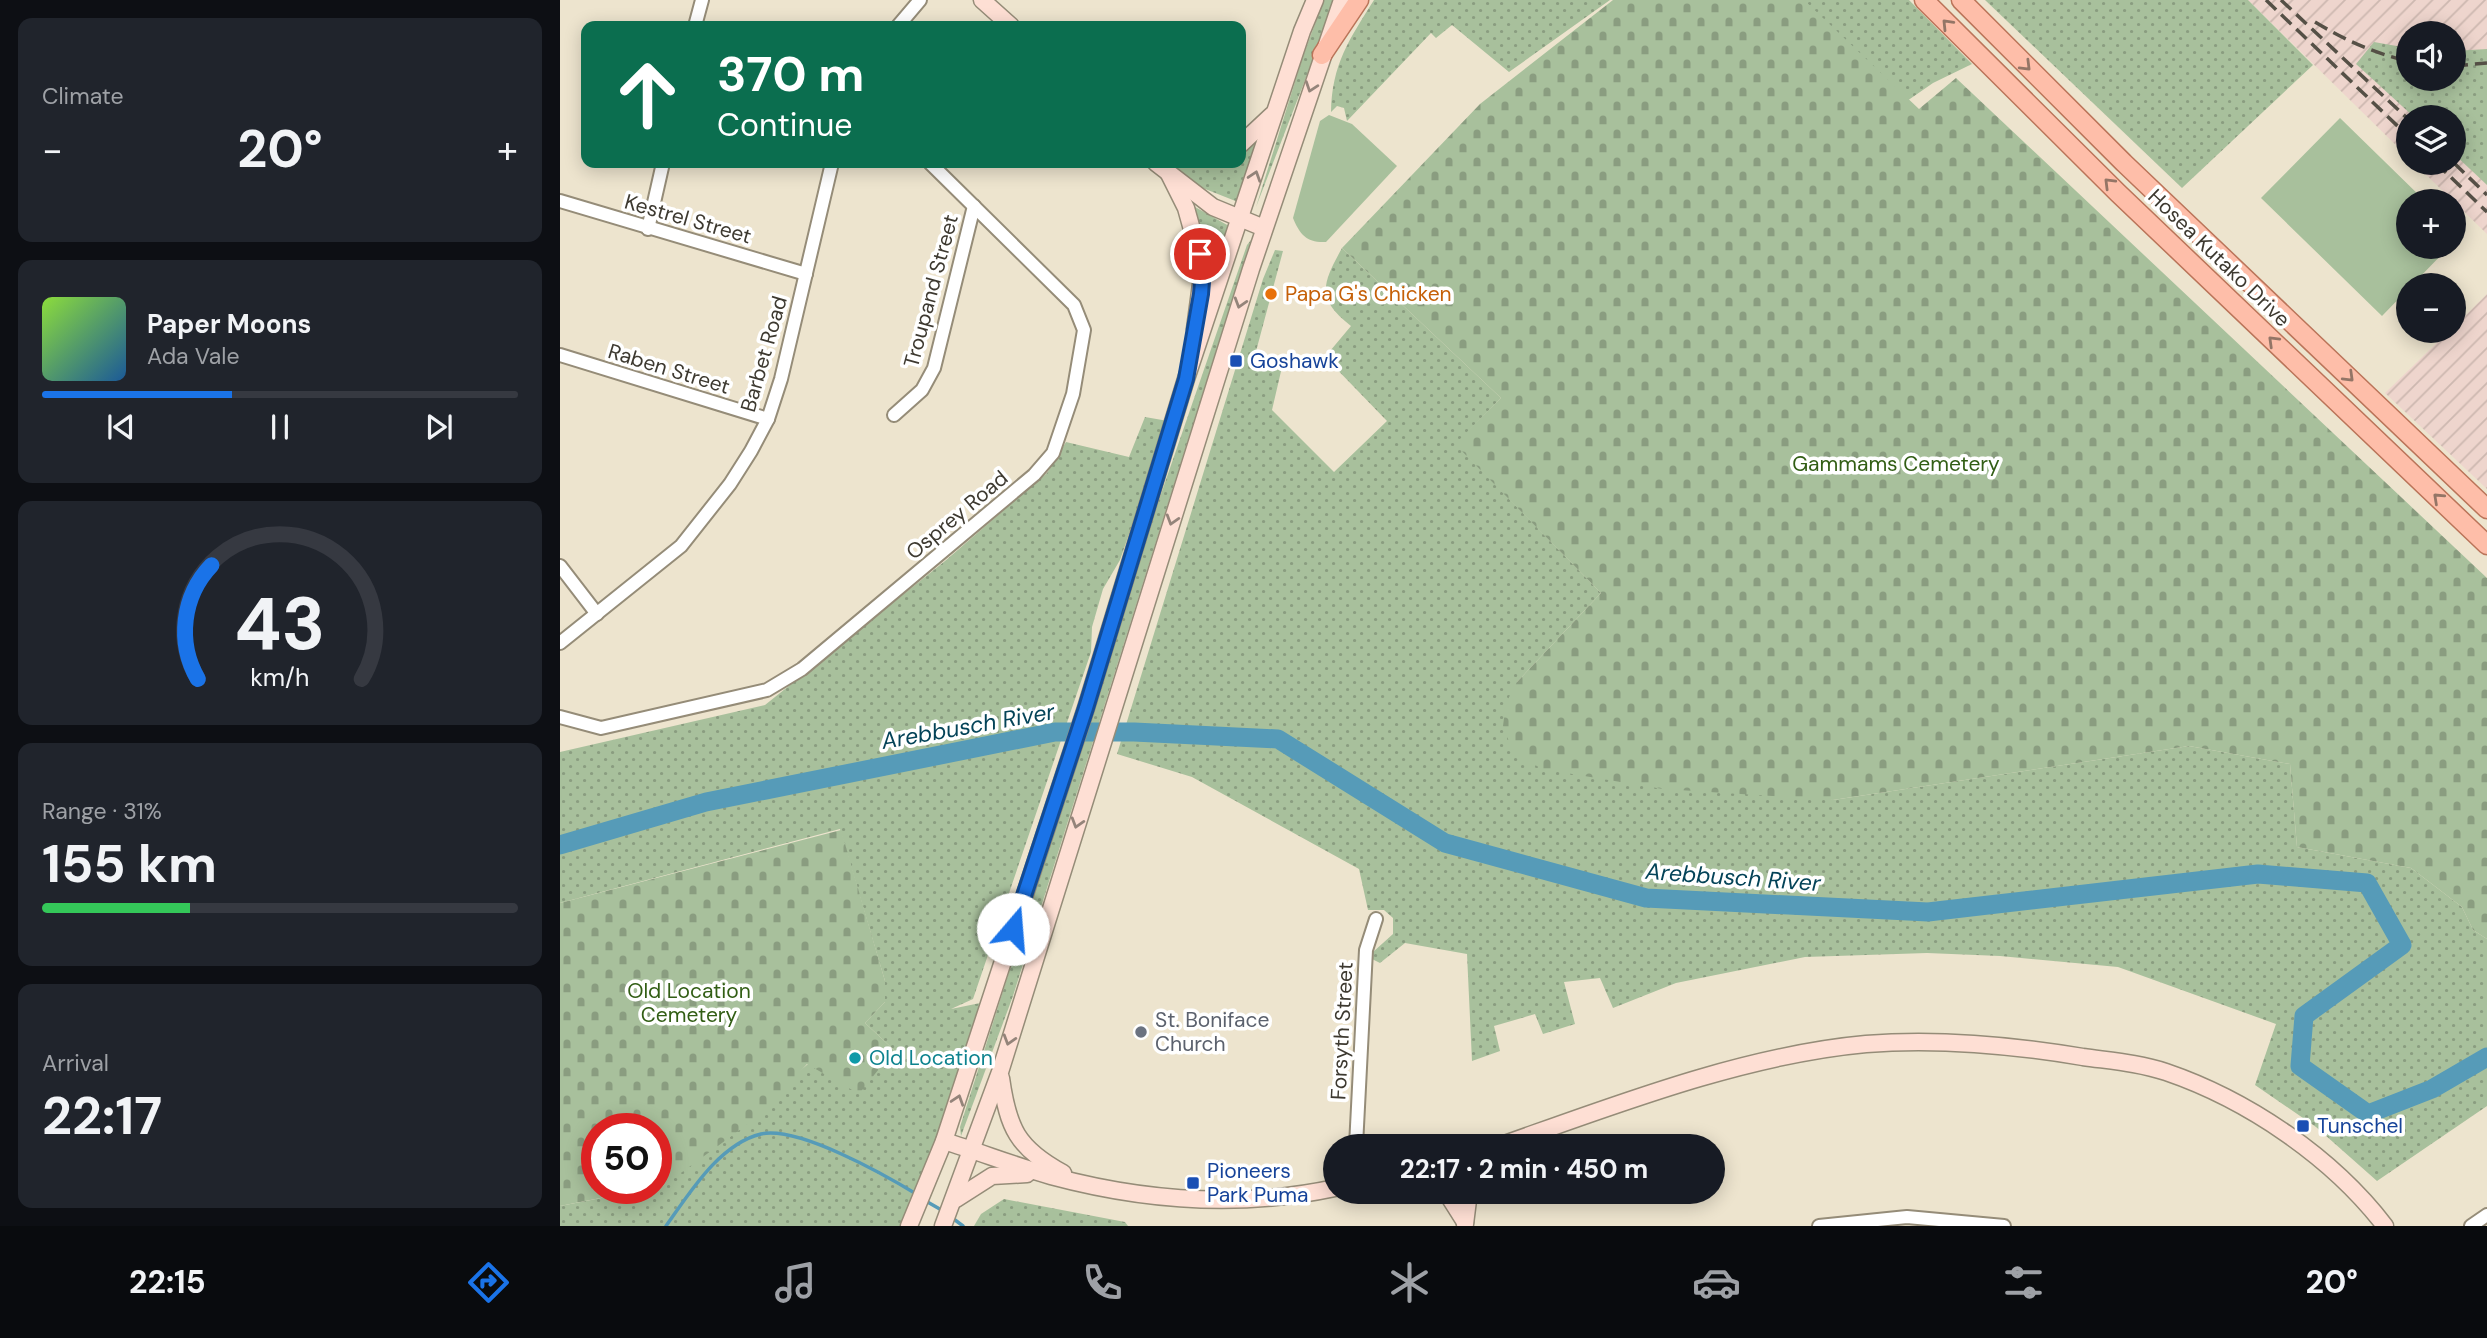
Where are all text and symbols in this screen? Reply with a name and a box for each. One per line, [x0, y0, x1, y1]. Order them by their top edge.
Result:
one-way arrow [1942, 19, 1955, 32]
map controls [2396, 21, 2466, 343]
button: sound [2396, 21, 2466, 91]
text: 370 m [717, 42, 864, 106]
icon: ahead [602, 49, 693, 140]
one-way arrow [2018, 58, 2031, 71]
text: Climate [42, 81, 124, 111]
one-way arrow [1305, 81, 1319, 93]
text: Continue [717, 104, 852, 146]
button: layers [2396, 105, 2466, 175]
text: 20° [237, 115, 323, 183]
text: − [42, 125, 63, 175]
text: + [497, 125, 518, 175]
one-way arrow [1246, 171, 1261, 183]
one-way arrow [2104, 179, 2117, 192]
street label: Hosea Kutako Drive [2142, 183, 2296, 333]
street label: Kestrel Street [621, 188, 755, 250]
button: + [2396, 189, 2466, 259]
street label: Troupand Street [897, 211, 965, 371]
pin [1170, 224, 1230, 284]
icon: arrive [1181, 235, 1219, 273]
button: − [2396, 273, 2466, 343]
place label: Papa G's Chicken [1285, 280, 1452, 308]
marker: Papa G's Chicken [1263, 286, 1279, 302]
street label: Barbet Road [734, 293, 794, 415]
one-way arrow [1234, 297, 1248, 309]
text: Paper Moons [147, 307, 311, 341]
street label: Raben Street [605, 337, 733, 401]
one-way arrow [2268, 337, 2281, 350]
text: Ada Vale [147, 341, 240, 371]
place label: Goshawk [1250, 347, 1339, 375]
marker: Goshawk [1228, 353, 1244, 369]
one-way arrow [2341, 369, 2354, 382]
icon: previous [102, 408, 140, 446]
icon: pause [261, 408, 299, 446]
icon: next [420, 408, 458, 446]
park label: Gammams Cemetery [1792, 450, 2000, 478]
street label: Osprey Road [900, 464, 1014, 566]
one-way arrow [2433, 493, 2446, 506]
one-way arrow [1166, 514, 1180, 526]
text: 43 [234, 577, 326, 672]
text: km/h [250, 661, 310, 694]
water label: Arebbusch River [878, 696, 1058, 756]
text: Range · 31% [42, 796, 162, 826]
one-way arrow [1071, 816, 1086, 828]
text: 155 km [42, 830, 217, 898]
water label: Arebbusch River [1643, 856, 1823, 898]
position arrow [976, 892, 1050, 966]
street label: Forsyth Street [1324, 961, 1360, 1101]
park label: Old Location Cemetery [627, 977, 751, 1029]
place label: St. Boniface Church [1155, 1006, 1270, 1058]
marker: St. Boniface Church [1133, 1024, 1149, 1040]
one-way arrow [1003, 1034, 1018, 1046]
place label: Old Location [869, 1044, 993, 1072]
text: Arrival [42, 1048, 109, 1078]
marker: Old Location [847, 1050, 863, 1066]
text: 22:17 [42, 1082, 162, 1150]
one-way arrow [950, 1094, 964, 1107]
place label: Tunschel [2317, 1112, 2403, 1140]
speed limit sign: 50 [581, 1113, 672, 1204]
marker: Tunschel [2295, 1118, 2311, 1134]
text: 22:17 · 2 min · 450 m [1400, 1152, 1648, 1186]
place label: Pioneers Park Puma [1207, 1157, 1308, 1209]
marker: Pioneers Park Puma [1185, 1175, 1201, 1191]
icon: directions [464, 1258, 513, 1307]
icon: music [771, 1258, 820, 1307]
icon: phone [1078, 1258, 1127, 1307]
icon: climate [1385, 1258, 1434, 1307]
icon: car [1692, 1258, 1741, 1307]
icon: filters [1999, 1258, 2048, 1307]
text: 22:15 [129, 1261, 206, 1303]
text: 20° [2305, 1261, 2358, 1303]

